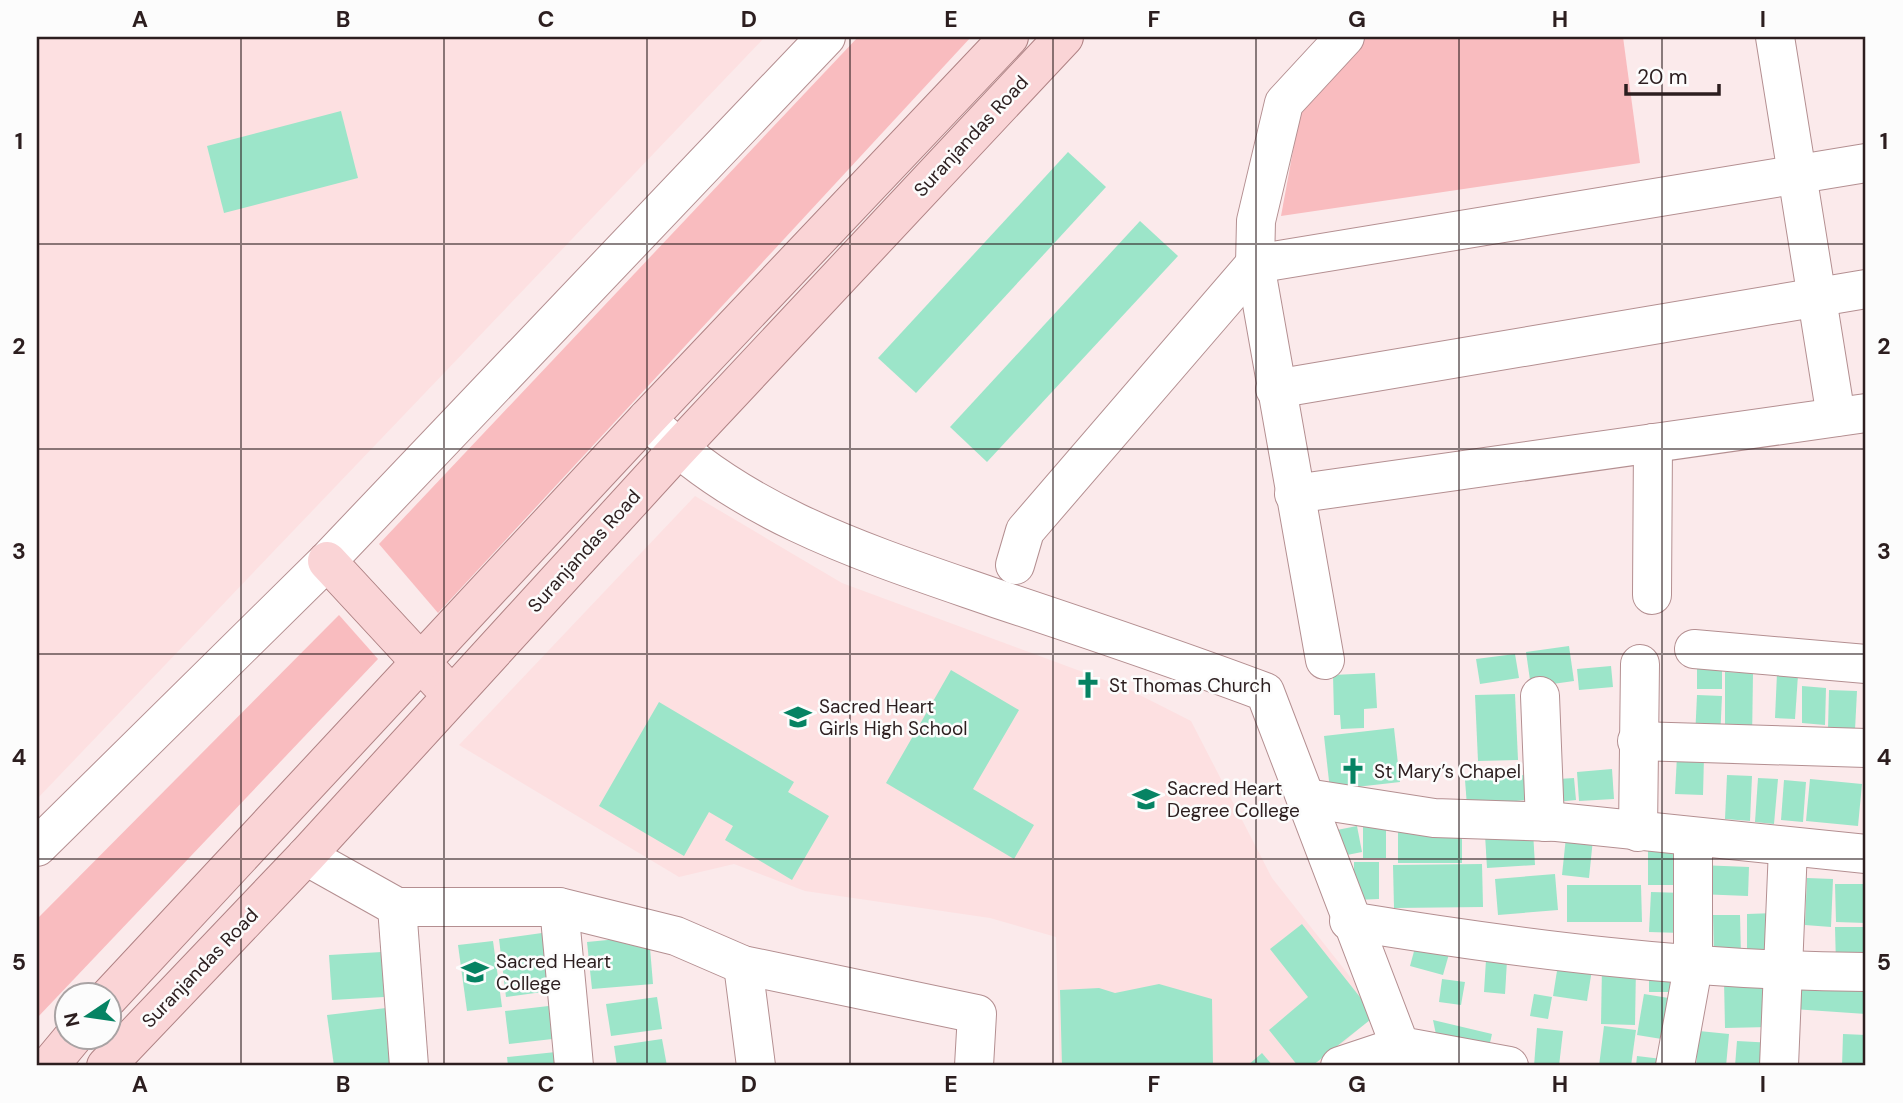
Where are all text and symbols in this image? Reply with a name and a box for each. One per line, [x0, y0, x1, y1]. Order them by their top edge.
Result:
text: A [132, 4, 148, 34]
text: B [336, 4, 350, 34]
text: C [538, 4, 554, 34]
text: D [741, 4, 757, 34]
text: E [944, 4, 958, 34]
text: F [1148, 4, 1161, 34]
text: G [1348, 4, 1366, 34]
text: H [1552, 4, 1568, 34]
text: I [1760, 4, 1766, 34]
scale bar [1626, 52, 1719, 96]
text: 20 m [1637, 63, 1688, 91]
street label: Suranjandas Road [908, 70, 1034, 202]
text: 1 [15, 126, 23, 156]
text: 1 [1880, 126, 1888, 156]
text: 2 [12, 331, 26, 361]
text: 2 [1877, 331, 1891, 361]
street label: Suranjandas Road [522, 484, 646, 618]
text: 3 [12, 536, 26, 566]
text: 3 [1877, 536, 1891, 566]
church icon: St Thomas Church [1073, 670, 1103, 700]
place label: St Thomas Church [1109, 673, 1271, 698]
place label: Sacred Heart Girls High School [819, 694, 968, 741]
school or university icon: Sacred Heart Girls High School [783, 702, 813, 732]
text: 4 [12, 742, 27, 772]
text: 4 [1877, 742, 1892, 772]
church icon: St Mary’s Chapel [1338, 756, 1368, 786]
place label: St Mary’s Chapel [1374, 759, 1521, 784]
place label: Sacred Heart Degree College [1167, 776, 1300, 823]
school or university icon: Sacred Heart Degree College [1131, 784, 1161, 814]
street label: Suranjandas Road [136, 903, 264, 1033]
text: 5 [12, 947, 26, 977]
text: 5 [1877, 947, 1891, 977]
place label: Sacred Heart College [496, 949, 611, 996]
school or university icon: Sacred Heart College [460, 957, 490, 987]
north arrow [52, 981, 122, 1050]
text: N [58, 1010, 86, 1029]
text: A [132, 1069, 148, 1099]
text: B [336, 1069, 350, 1099]
text: C [538, 1069, 554, 1099]
text: D [741, 1069, 757, 1099]
text: E [944, 1069, 958, 1099]
text: F [1148, 1069, 1161, 1099]
text: G [1348, 1069, 1366, 1099]
text: H [1552, 1069, 1568, 1099]
text: I [1760, 1069, 1766, 1099]

